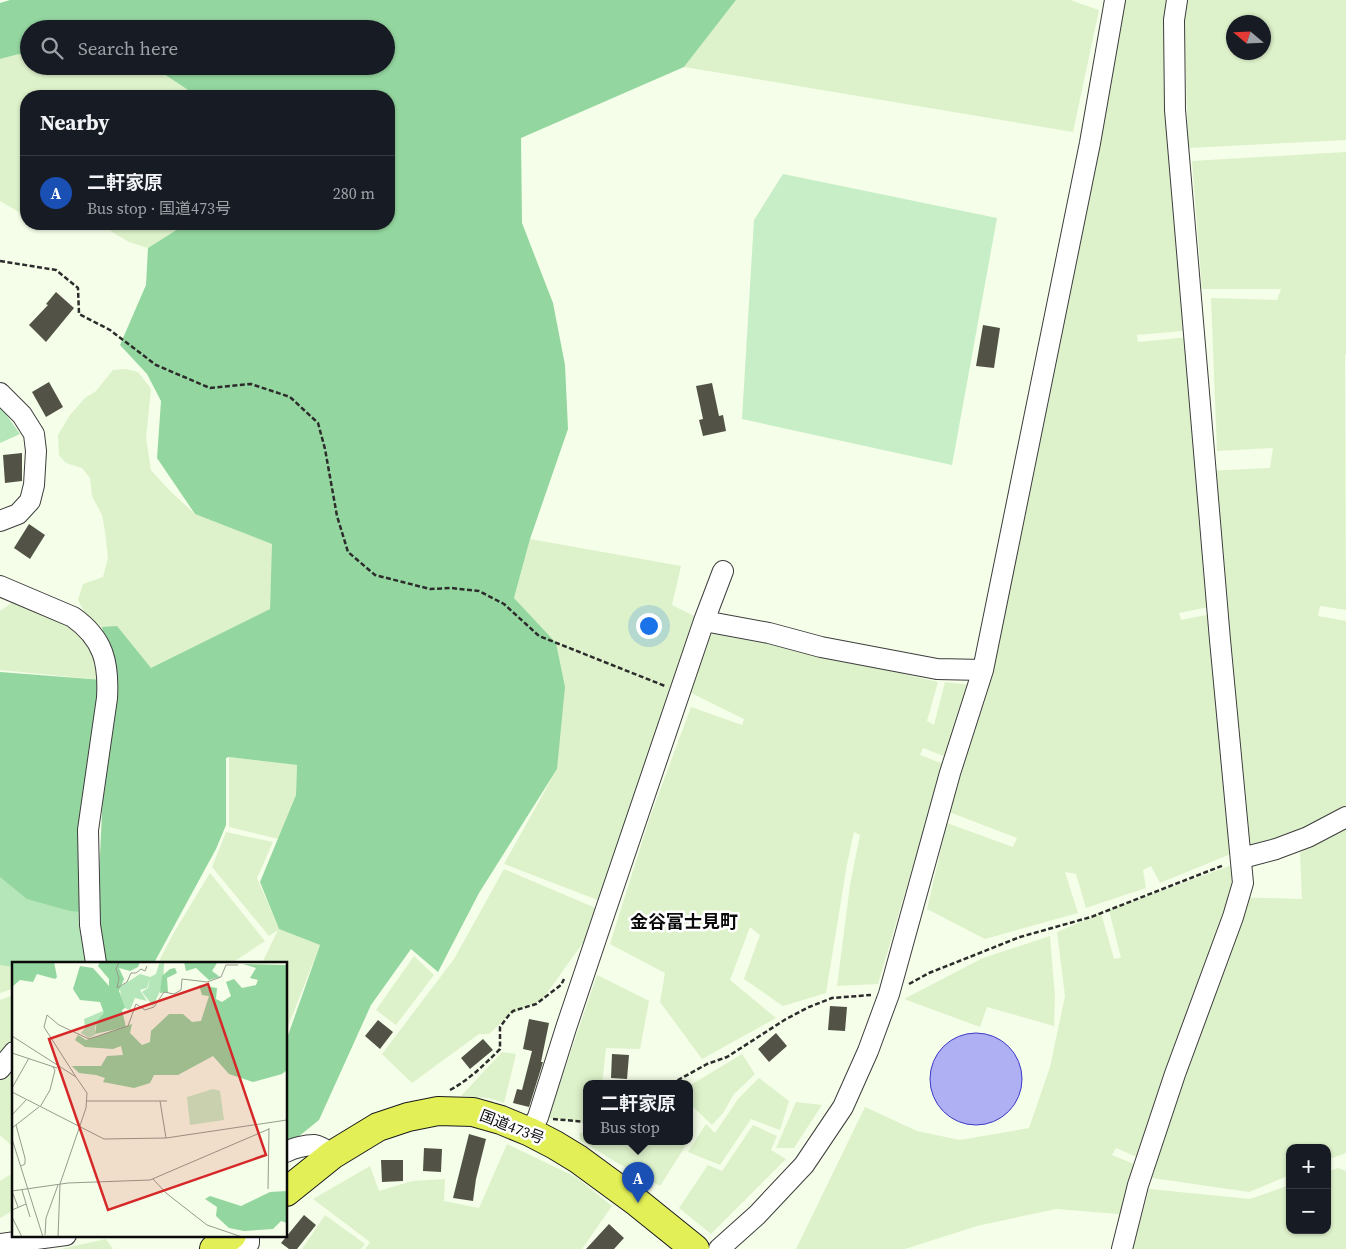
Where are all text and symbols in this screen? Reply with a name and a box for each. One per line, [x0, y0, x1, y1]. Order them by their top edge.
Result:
north arrow [1226, 15, 1271, 60]
search box [20, 20, 395, 75]
icon: search [38, 34, 66, 62]
text: Search here [78, 35, 178, 61]
text: Nearby [40, 108, 110, 137]
text: 二軒家原 [87, 169, 163, 195]
text: A [51, 182, 61, 204]
text: 280 m [333, 182, 375, 204]
text: Bus stop · 国道473号 [87, 197, 231, 219]
your location [636, 613, 662, 639]
district label: 金谷富士見町 [630, 909, 738, 934]
inset map [12, 962, 288, 1236]
popup [583, 1080, 693, 1145]
text: 二軒家原 [600, 1090, 676, 1116]
street label: 国道473号 [477, 1105, 547, 1148]
text: Bus stop [600, 1116, 660, 1138]
map controls [1286, 1144, 1331, 1234]
button: + [1286, 1144, 1331, 1189]
pin: A [622, 1162, 654, 1203]
button: − [1286, 1189, 1331, 1234]

